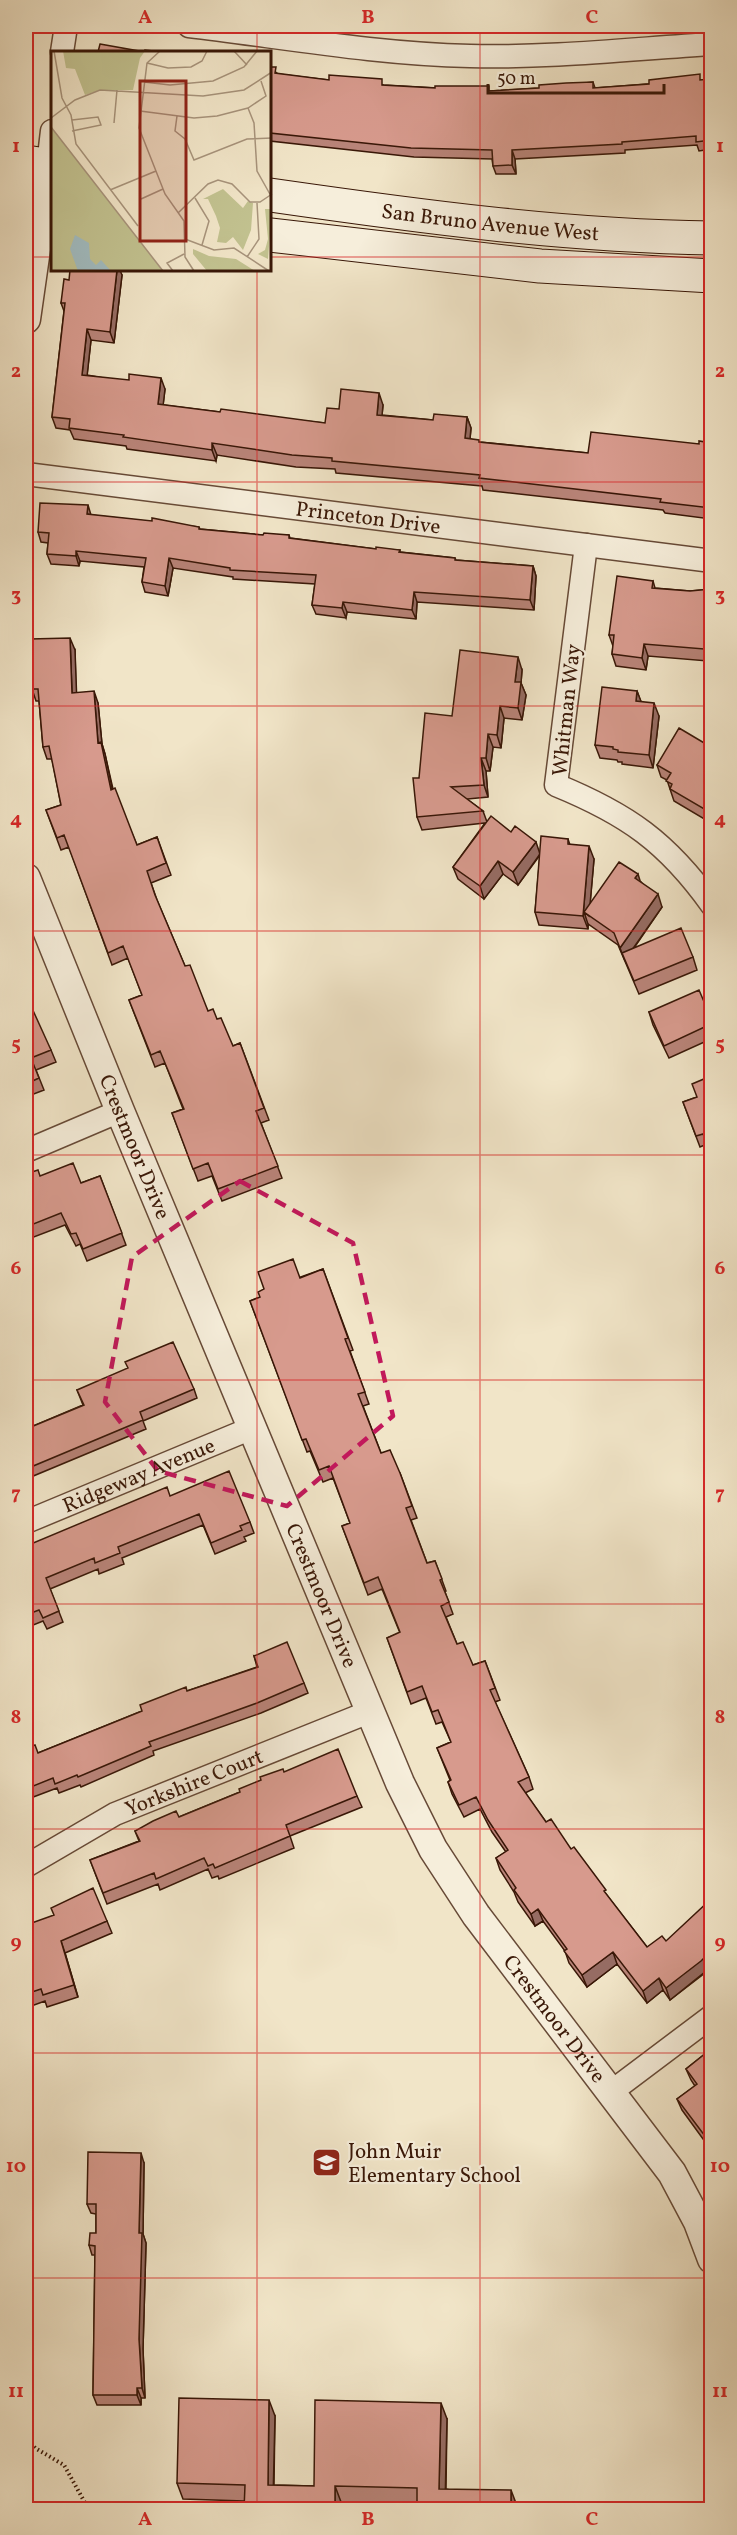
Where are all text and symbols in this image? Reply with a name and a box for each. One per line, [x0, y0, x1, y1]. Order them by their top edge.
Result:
text: A [138, 4, 152, 32]
text: B [361, 4, 375, 32]
text: C [586, 4, 599, 32]
inset map [51, 51, 272, 272]
scale bar [488, 57, 664, 95]
text: 50 m [497, 67, 536, 92]
text: 1 [12, 133, 20, 161]
text: 1 [716, 133, 724, 161]
street label: San Bruno Avenue West [380, 198, 600, 249]
text: 2 [11, 358, 21, 386]
text: 2 [715, 358, 725, 386]
street label: Princeton Drive [294, 495, 442, 542]
text: 3 [11, 582, 21, 610]
text: 3 [715, 582, 725, 610]
street label: Whitman Way [546, 642, 589, 778]
text: 4 [10, 806, 22, 834]
text: 4 [714, 806, 726, 834]
text: 5 [11, 1031, 21, 1059]
text: 5 [715, 1031, 725, 1059]
street label: Crestmoor Drive [91, 1071, 177, 1224]
text: 6 [11, 1255, 22, 1283]
text: 6 [715, 1255, 726, 1283]
street label: Ridgeway Avenue [58, 1432, 220, 1521]
text: 7 [11, 1480, 21, 1508]
text: 7 [715, 1480, 725, 1508]
street label: Crestmoor Drive [277, 1519, 363, 1673]
text: 8 [11, 1704, 21, 1732]
text: 8 [715, 1704, 725, 1732]
street label: Yorkshire Court [121, 1743, 268, 1825]
text: 9 [10, 1929, 22, 1957]
text: 9 [714, 1929, 726, 1957]
street label: Crestmoor Drive [495, 1949, 612, 2090]
place label: John Muir Elementary School [348, 2138, 521, 2191]
school or university icon: John Muir Elementary School [311, 2147, 343, 2179]
text: 10 [6, 2153, 26, 2181]
text: 10 [710, 2153, 730, 2181]
text: 11 [8, 2378, 24, 2406]
text: 11 [712, 2378, 728, 2406]
text: A [138, 2506, 152, 2534]
text: B [361, 2506, 375, 2534]
text: C [586, 2506, 599, 2534]

